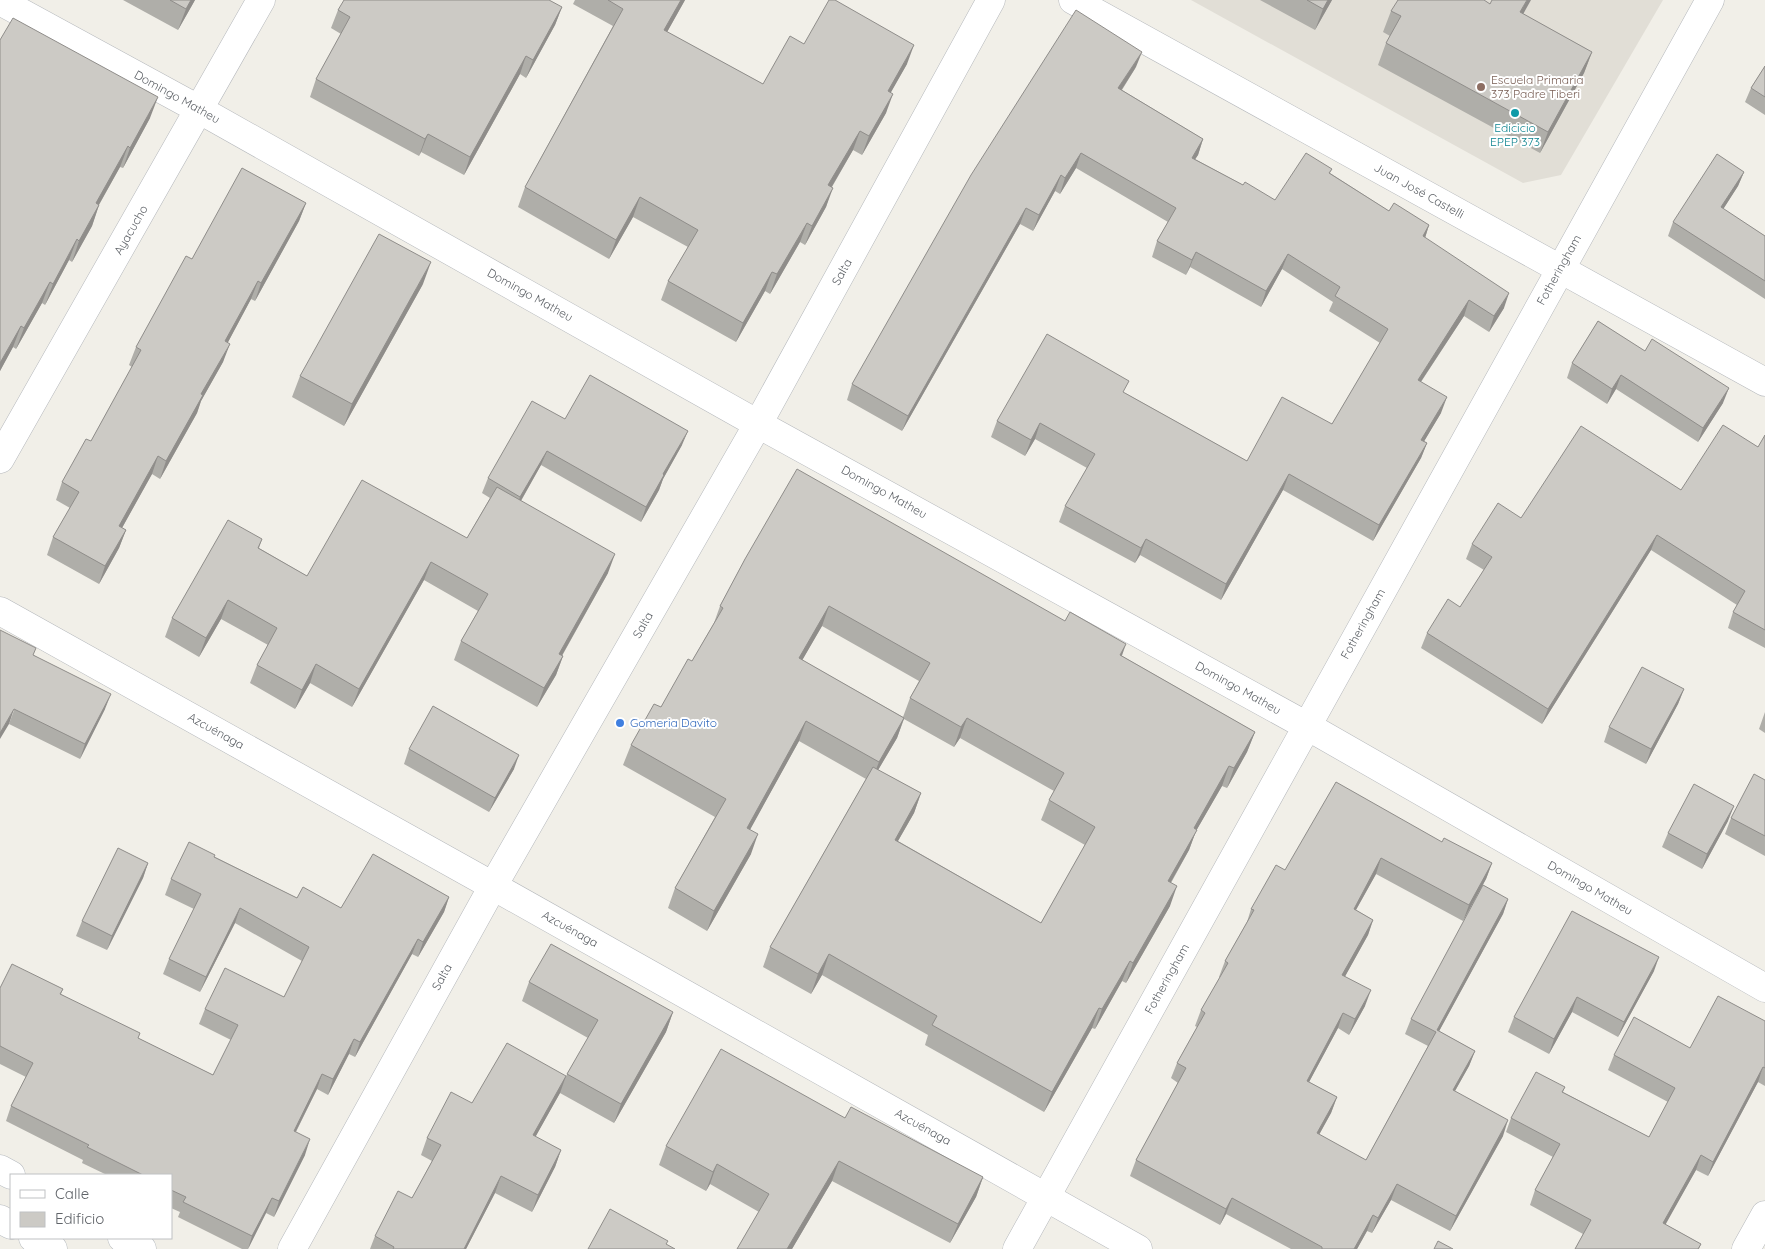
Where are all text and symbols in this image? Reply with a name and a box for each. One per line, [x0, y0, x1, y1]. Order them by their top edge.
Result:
street label: Domingo Matheu [132, 67, 223, 126]
place label: Escuela Primaria 373 Padre Tiberi [1491, 72, 1584, 101]
marker: Escuela Primaria 373 Padre Tiberi [1475, 81, 1487, 93]
marker: Edicicio EPEP 373 [1509, 107, 1521, 119]
place label: Edicicio EPEP 373 [1490, 120, 1540, 149]
street label: Juan José Castelli [1372, 160, 1467, 222]
street label: Ayacucho [110, 202, 151, 257]
street label: Fotheringham [1533, 232, 1584, 308]
street label: Salta [828, 256, 855, 288]
street label: Domingo Matheu [485, 265, 576, 324]
street label: Domingo Matheu [839, 462, 930, 521]
street label: Fotheringham [1337, 586, 1388, 662]
street label: Salta [629, 609, 656, 641]
street label: Domingo Matheu [1193, 658, 1284, 717]
street label: Azcuénaga [185, 709, 247, 752]
place label: Gomeria Davito [630, 715, 717, 730]
marker: Gomeria Davito [614, 717, 626, 729]
street label: Domingo Matheu [1545, 857, 1636, 918]
street label: Azcuénaga [539, 907, 601, 950]
street label: Fotheringham [1141, 941, 1192, 1017]
street label: Salta [428, 961, 455, 993]
street label: Azcuénaga [892, 1105, 954, 1148]
legend [10, 1174, 172, 1239]
text: Calle [55, 1184, 89, 1203]
text: Edificio [55, 1209, 104, 1228]

